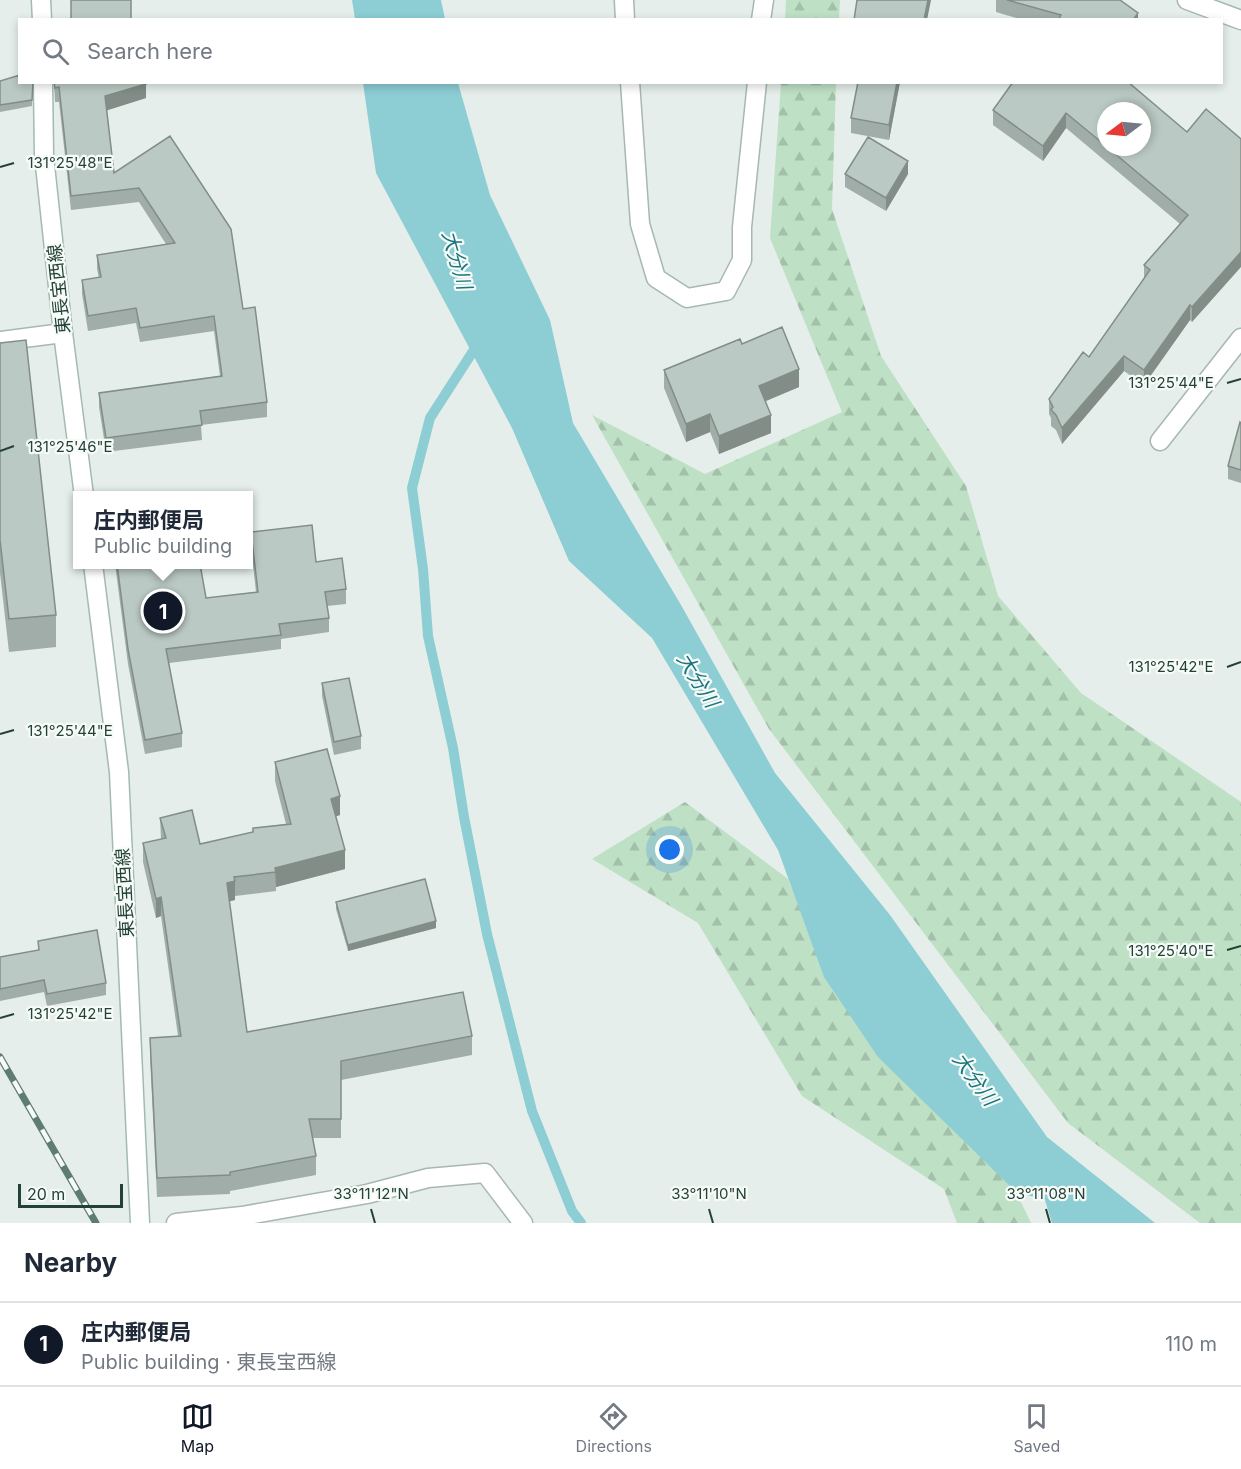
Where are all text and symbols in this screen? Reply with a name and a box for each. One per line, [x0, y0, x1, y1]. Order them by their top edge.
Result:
search box [18, 18, 1223, 84]
icon: search [39, 35, 72, 68]
text: Search here [87, 38, 213, 64]
north arrow [1097, 102, 1151, 156]
text: 131°25'48"E [27, 153, 113, 172]
water label: 大分川 [437, 228, 477, 294]
street label: 東長宝西線 [43, 243, 74, 335]
text: 131°25'44"E [1128, 373, 1214, 392]
text: 131°25'46"E [27, 437, 113, 456]
popup [73, 491, 253, 569]
text: 庄内郵便局 [94, 507, 204, 533]
text: Public building [94, 534, 232, 558]
pin: 1 [144, 588, 182, 634]
water label: 大分川 [672, 648, 725, 713]
text: 131°25'42"E [1129, 657, 1213, 676]
text: 131°25'44"E [27, 721, 113, 740]
your location [655, 835, 684, 864]
street label: 東長宝西線 [112, 848, 137, 939]
text: 131°25'40"E [1128, 941, 1214, 960]
text: 131°25'42"E [28, 1004, 112, 1023]
water label: 大分川 [948, 1048, 1004, 1112]
scale bar [18, 1181, 123, 1208]
text: 20 m [27, 1184, 65, 1204]
text: 33°11'12"N [333, 1184, 409, 1203]
text: 33°11'10"N [671, 1184, 747, 1203]
text: 33°11'08"N [1007, 1184, 1085, 1203]
text: Nearby [24, 1247, 117, 1278]
text: 庄内郵便局 [81, 1319, 191, 1345]
text: 1 [39, 1332, 48, 1356]
text: 110 m [1165, 1332, 1217, 1356]
text: Public building · 東長宝西線 [81, 1350, 337, 1374]
tab: Map [181, 1400, 214, 1456]
tab: Directions [576, 1400, 652, 1456]
tab: Saved [1013, 1400, 1060, 1456]

